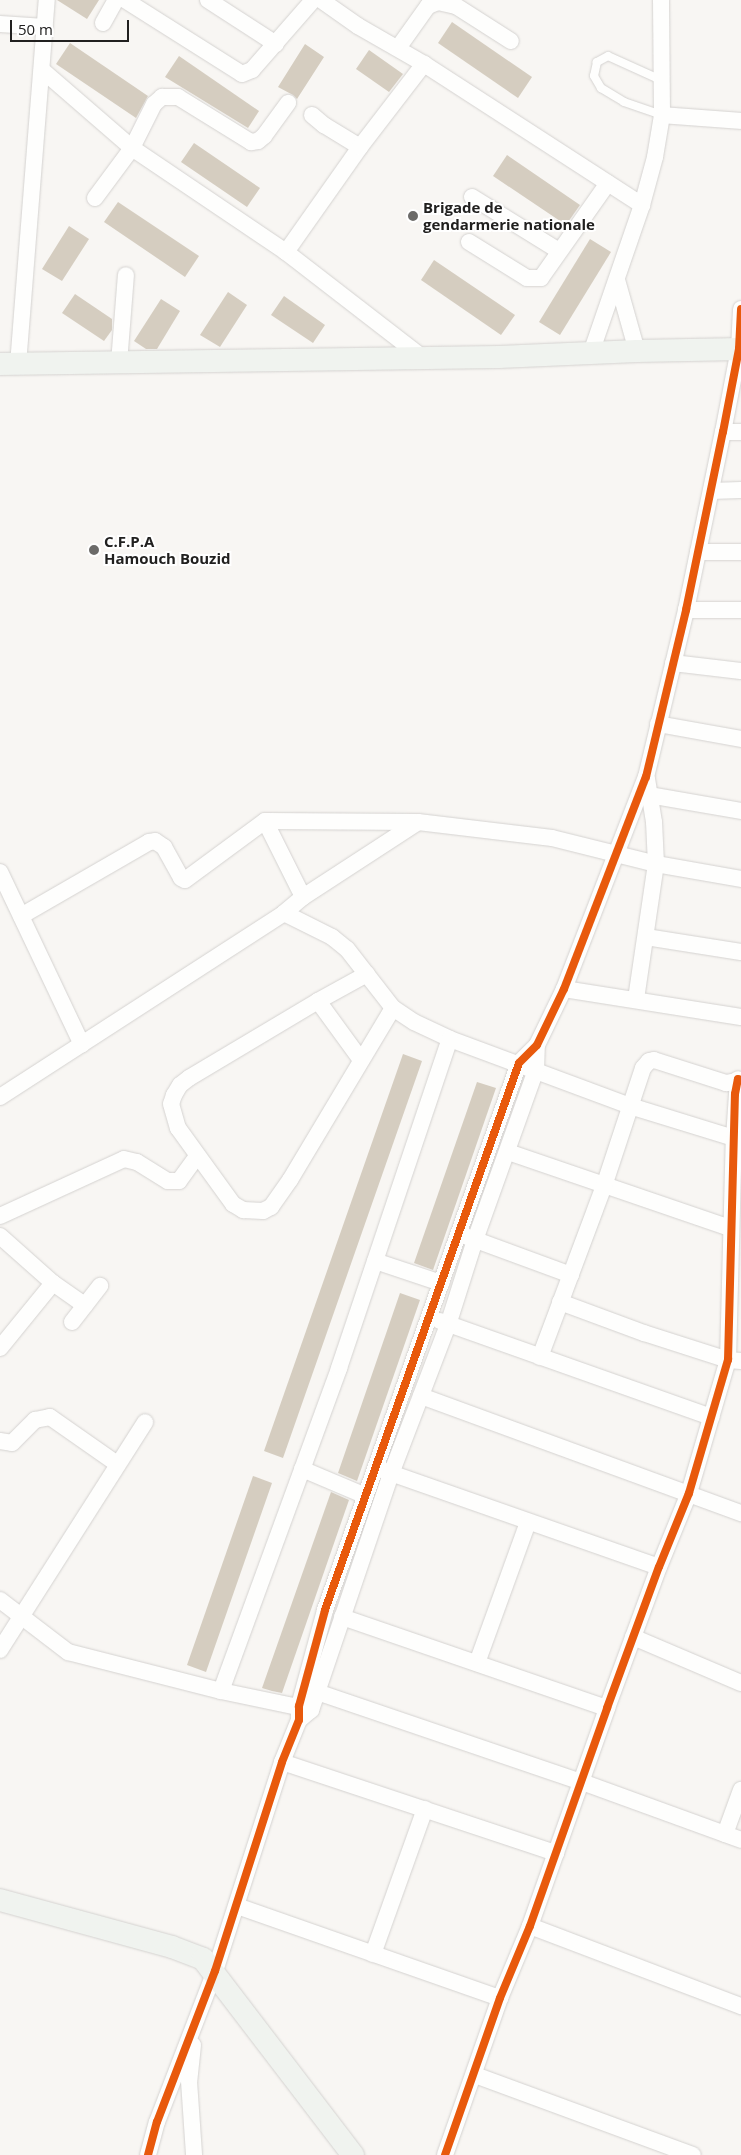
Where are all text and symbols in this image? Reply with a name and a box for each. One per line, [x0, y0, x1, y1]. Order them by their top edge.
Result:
scale bar [12, 10, 131, 42]
text: 50 m [18, 19, 53, 39]
place label: Brigade de gendarmerie nationale [423, 198, 595, 233]
marker: Brigade de gendarmerie nationale [407, 210, 419, 222]
place label: C.F.P.A Hamouch Bouzid [104, 532, 230, 567]
marker: C.F.P.A Hamouch Bouzid [88, 544, 100, 556]

